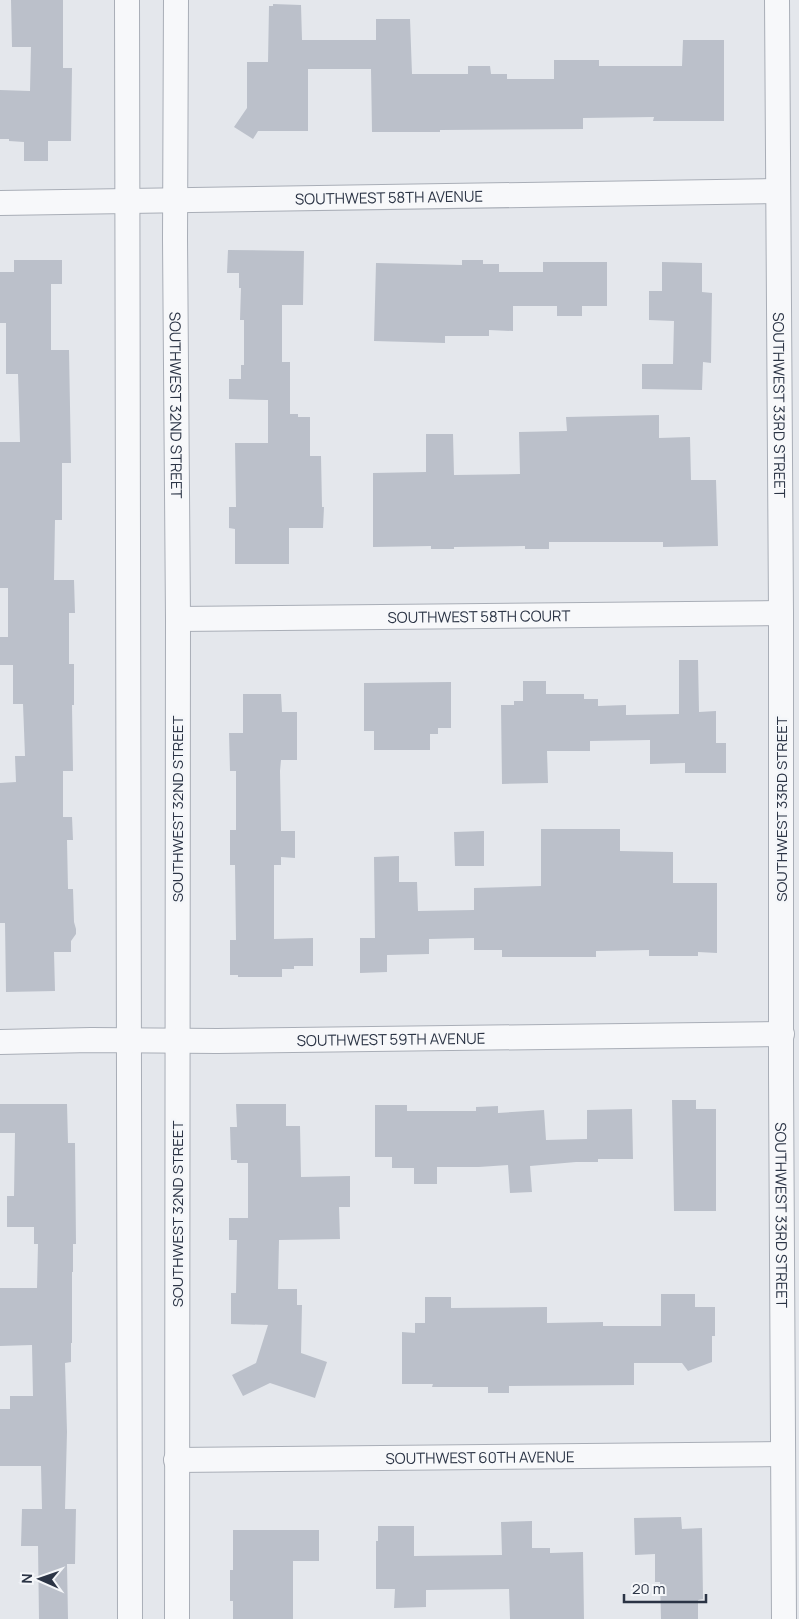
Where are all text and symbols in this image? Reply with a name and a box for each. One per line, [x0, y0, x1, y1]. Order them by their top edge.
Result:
street label: SOUTHWEST 58TH AVENUE [295, 185, 483, 209]
street label: SOUTHWEST 32ND STREET [165, 312, 188, 499]
street label: SOUTHWEST 33RD STREET [769, 312, 791, 498]
street label: SOUTHWEST 58TH COURT [387, 605, 571, 627]
street label: SOUTHWEST 32ND STREET [167, 716, 188, 902]
street label: SOUTHWEST 33RD STREET [771, 716, 792, 902]
street label: SOUTHWEST 59TH AVENUE [297, 1027, 485, 1051]
street label: SOUTHWEST 32ND STREET [167, 1121, 188, 1307]
street label: SOUTHWEST 33RD STREET [771, 1122, 793, 1308]
street label: SOUTHWEST 60TH AVENUE [385, 1446, 575, 1468]
north arrow [15, 1554, 65, 1604]
scale bar [624, 1572, 706, 1604]
text: N [17, 1573, 36, 1584]
text: 20 m [632, 1578, 665, 1599]

